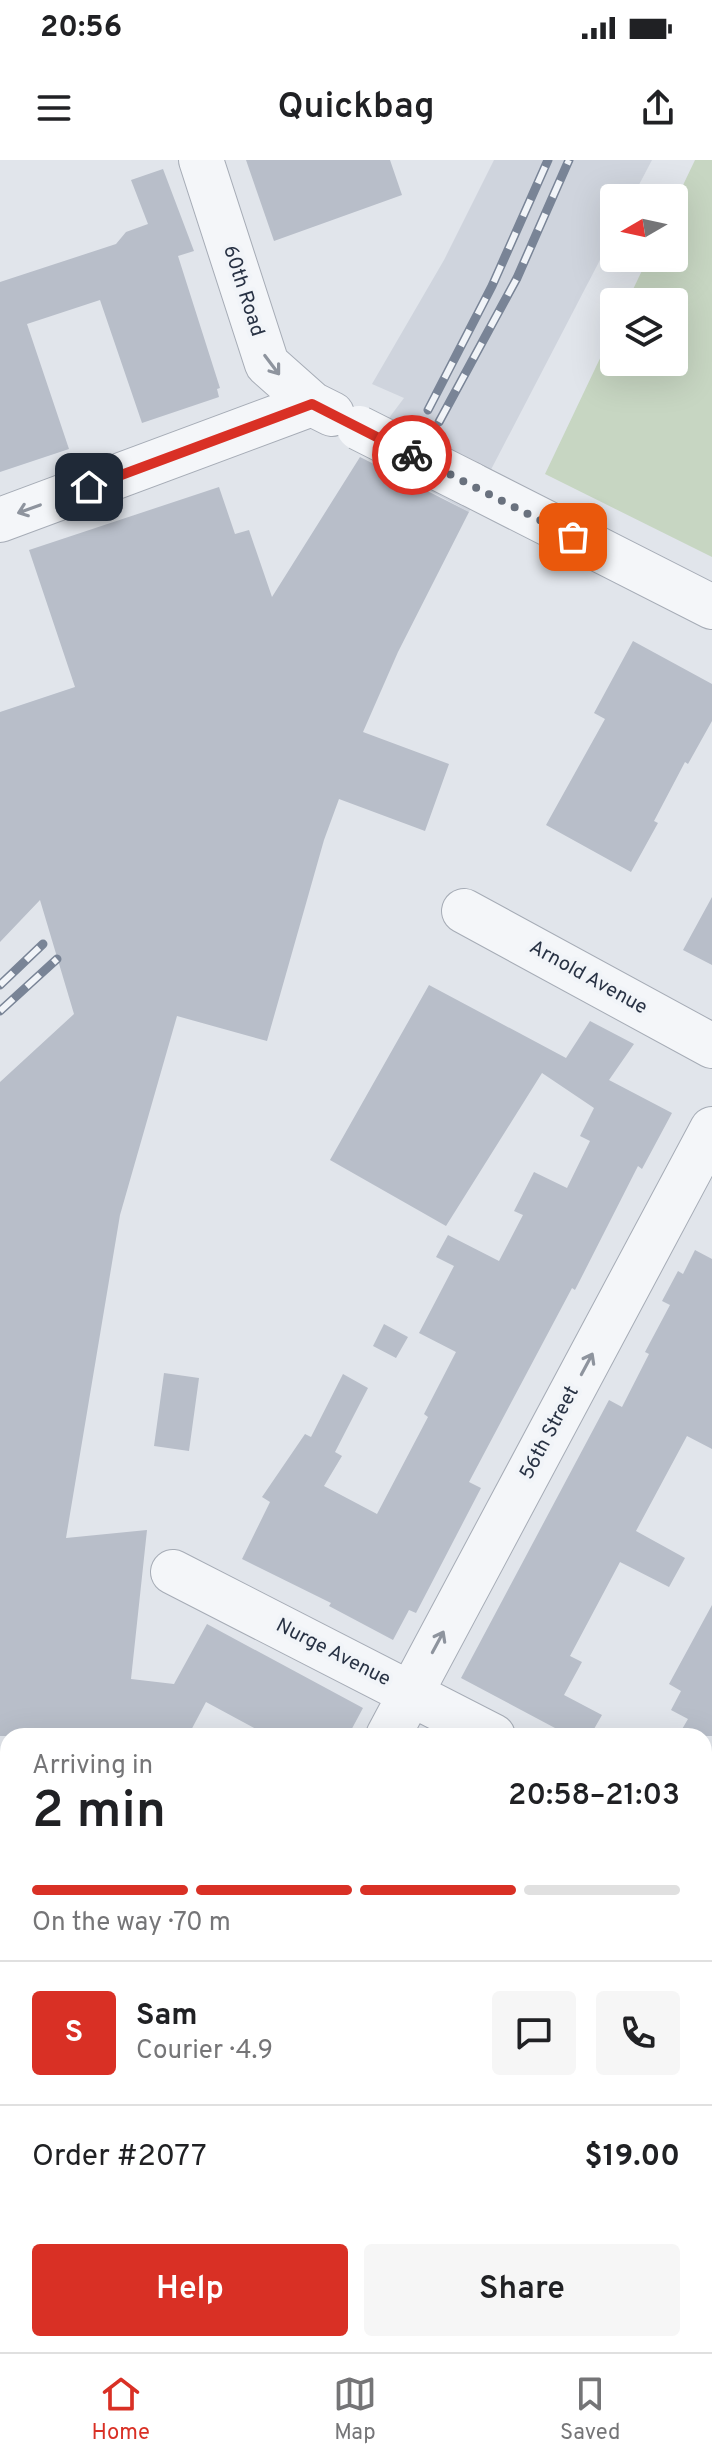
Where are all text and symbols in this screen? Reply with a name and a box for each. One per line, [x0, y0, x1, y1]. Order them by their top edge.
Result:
text: 20:56 [40, 10, 122, 47]
text: Quickbag [277, 85, 435, 131]
icon: menu [32, 86, 76, 130]
icon: share [636, 86, 680, 130]
north arrow [600, 184, 688, 272]
map controls [600, 184, 688, 376]
street label: 60th Road [216, 242, 270, 340]
button: layers [600, 288, 688, 376]
one-way arrow [263, 354, 280, 375]
courier [372, 415, 452, 495]
icon: bike [390, 433, 434, 477]
pin [55, 453, 123, 521]
icon: home [67, 465, 111, 509]
one-way arrow [17, 503, 42, 517]
pin [539, 503, 607, 571]
icon: bag [551, 515, 595, 559]
street label: Arnold Avenue [524, 935, 652, 1021]
one-way arrow [579, 1352, 595, 1376]
street label: 56th Street [514, 1382, 586, 1484]
street label: Nurge Avenue [271, 1613, 395, 1693]
one-way arrow [431, 1631, 447, 1655]
text: Arriving in [32, 1750, 153, 1783]
text: 20:58–21:03 [508, 1778, 680, 1815]
text: 2 min [32, 1780, 166, 1846]
text: On the way · 70 m [32, 1907, 231, 1940]
button: chat [492, 1991, 576, 2075]
button: phone [596, 1991, 680, 2075]
text: Sam [136, 1998, 198, 2035]
text: S [65, 2015, 83, 2052]
text: Courier · 4.9 [136, 2035, 273, 2068]
text: Order #2077 [32, 2139, 207, 2176]
text: $19.00 [585, 2139, 680, 2176]
button: Help [32, 2244, 348, 2336]
button: Share [364, 2244, 680, 2336]
tab: Home [92, 2372, 150, 2447]
tab: Map [333, 2372, 377, 2447]
tab: Saved [560, 2372, 620, 2447]

